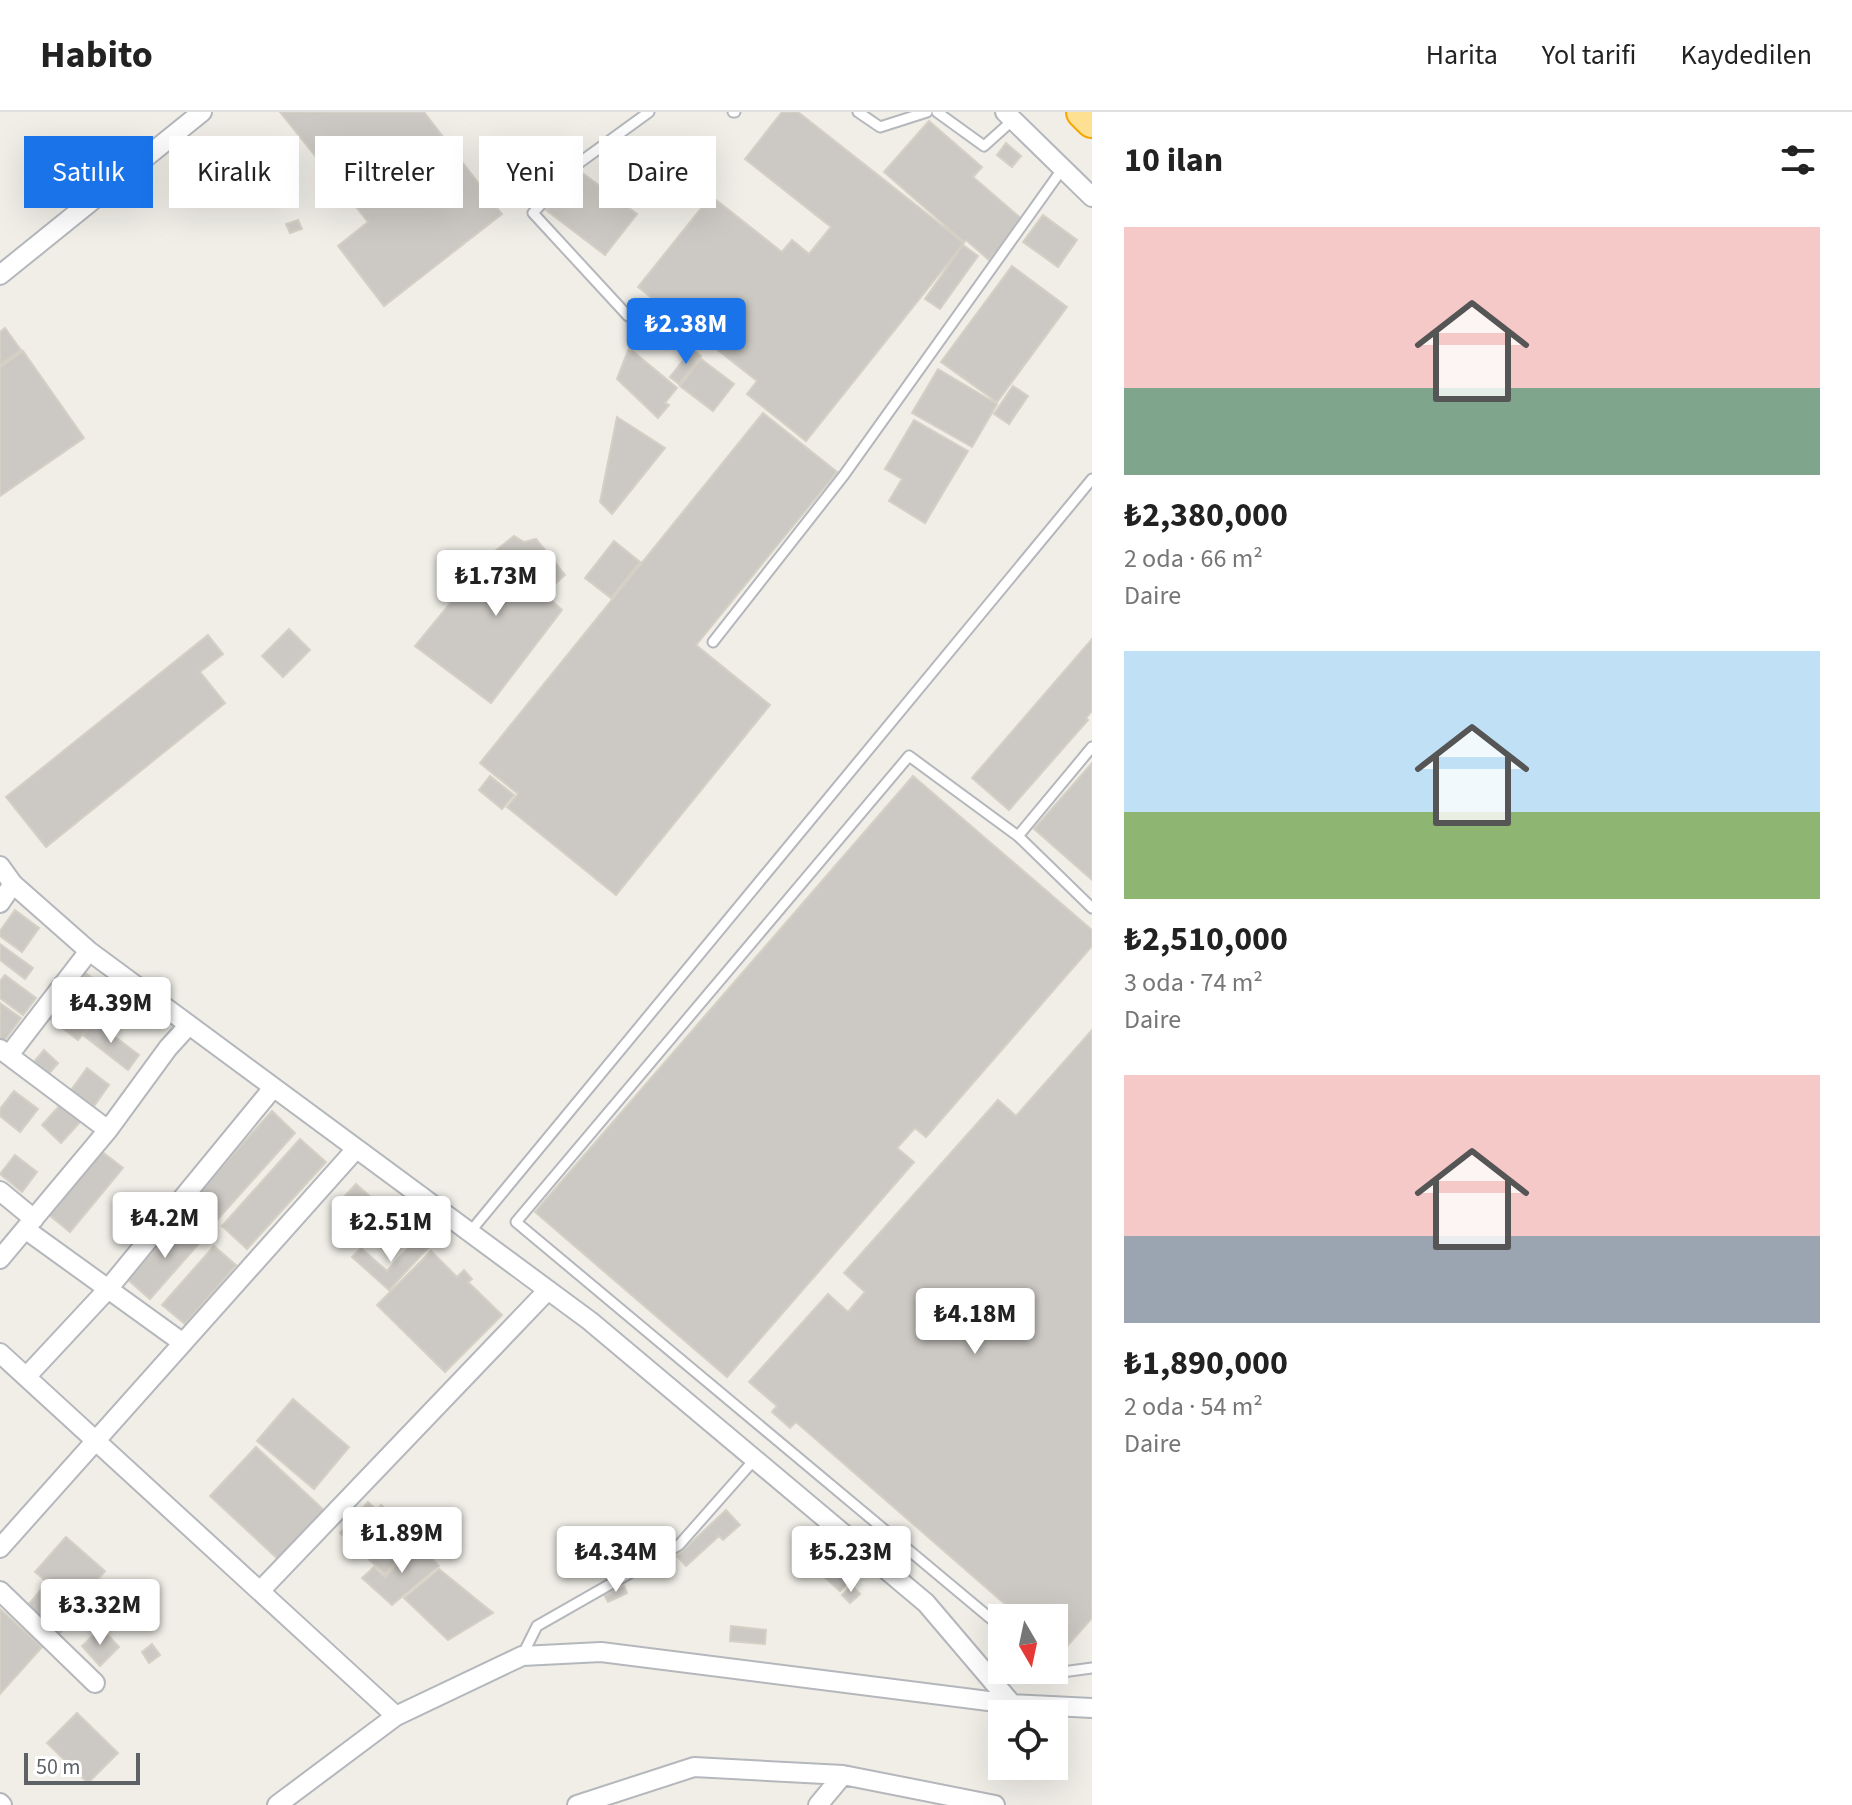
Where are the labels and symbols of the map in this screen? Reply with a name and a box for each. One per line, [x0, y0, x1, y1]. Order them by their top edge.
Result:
pin: ₺2.38M [621, 298, 751, 366]
pin: ₺1.73M [431, 550, 561, 618]
pin: ₺4.39M [46, 977, 176, 1045]
pin: ₺4.2M [109, 1192, 221, 1260]
pin: ₺2.51M [326, 1196, 456, 1264]
pin: ₺4.18M [910, 1288, 1040, 1356]
pin: ₺1.89M [337, 1507, 467, 1575]
pin: ₺4.34M [551, 1526, 681, 1594]
pin: ₺5.23M [786, 1526, 916, 1594]
pin: ₺3.32M [35, 1579, 165, 1647]
north arrow [988, 1604, 1068, 1684]
scale bar [24, 1749, 140, 1785]

